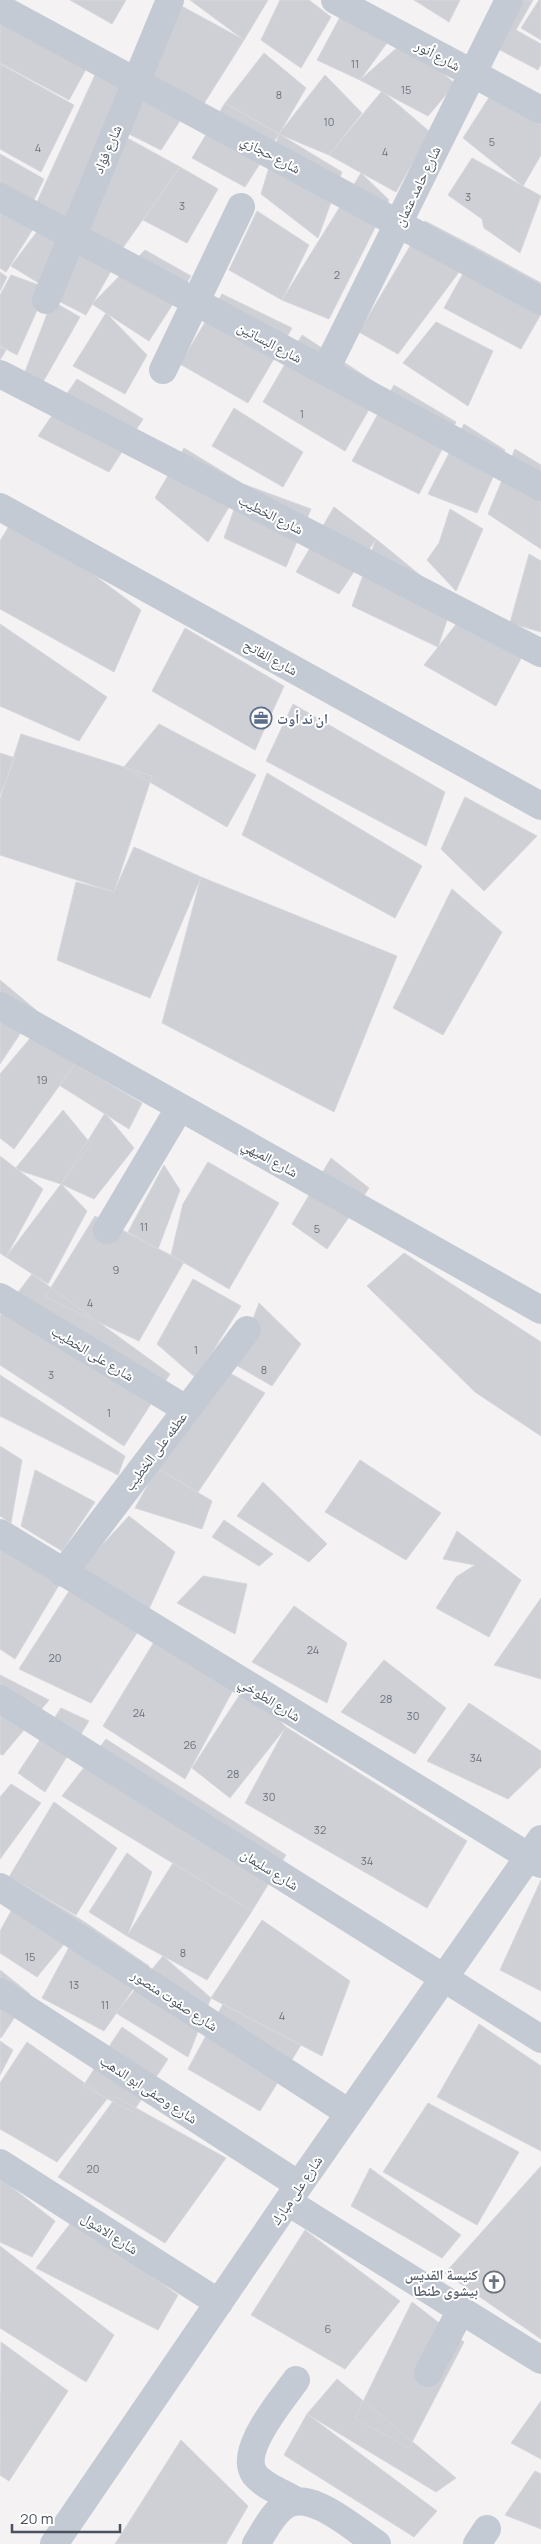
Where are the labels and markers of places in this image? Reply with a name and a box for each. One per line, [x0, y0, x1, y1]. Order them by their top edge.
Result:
office icon: ان ند أوت [249, 706, 273, 730]
place label: ان ند أوت [277, 709, 328, 728]
place label: كنيسة القديس بيشوى طنطا [405, 2265, 478, 2300]
church icon: كنيسة القديس بيشوى طنطا [482, 2270, 506, 2294]

